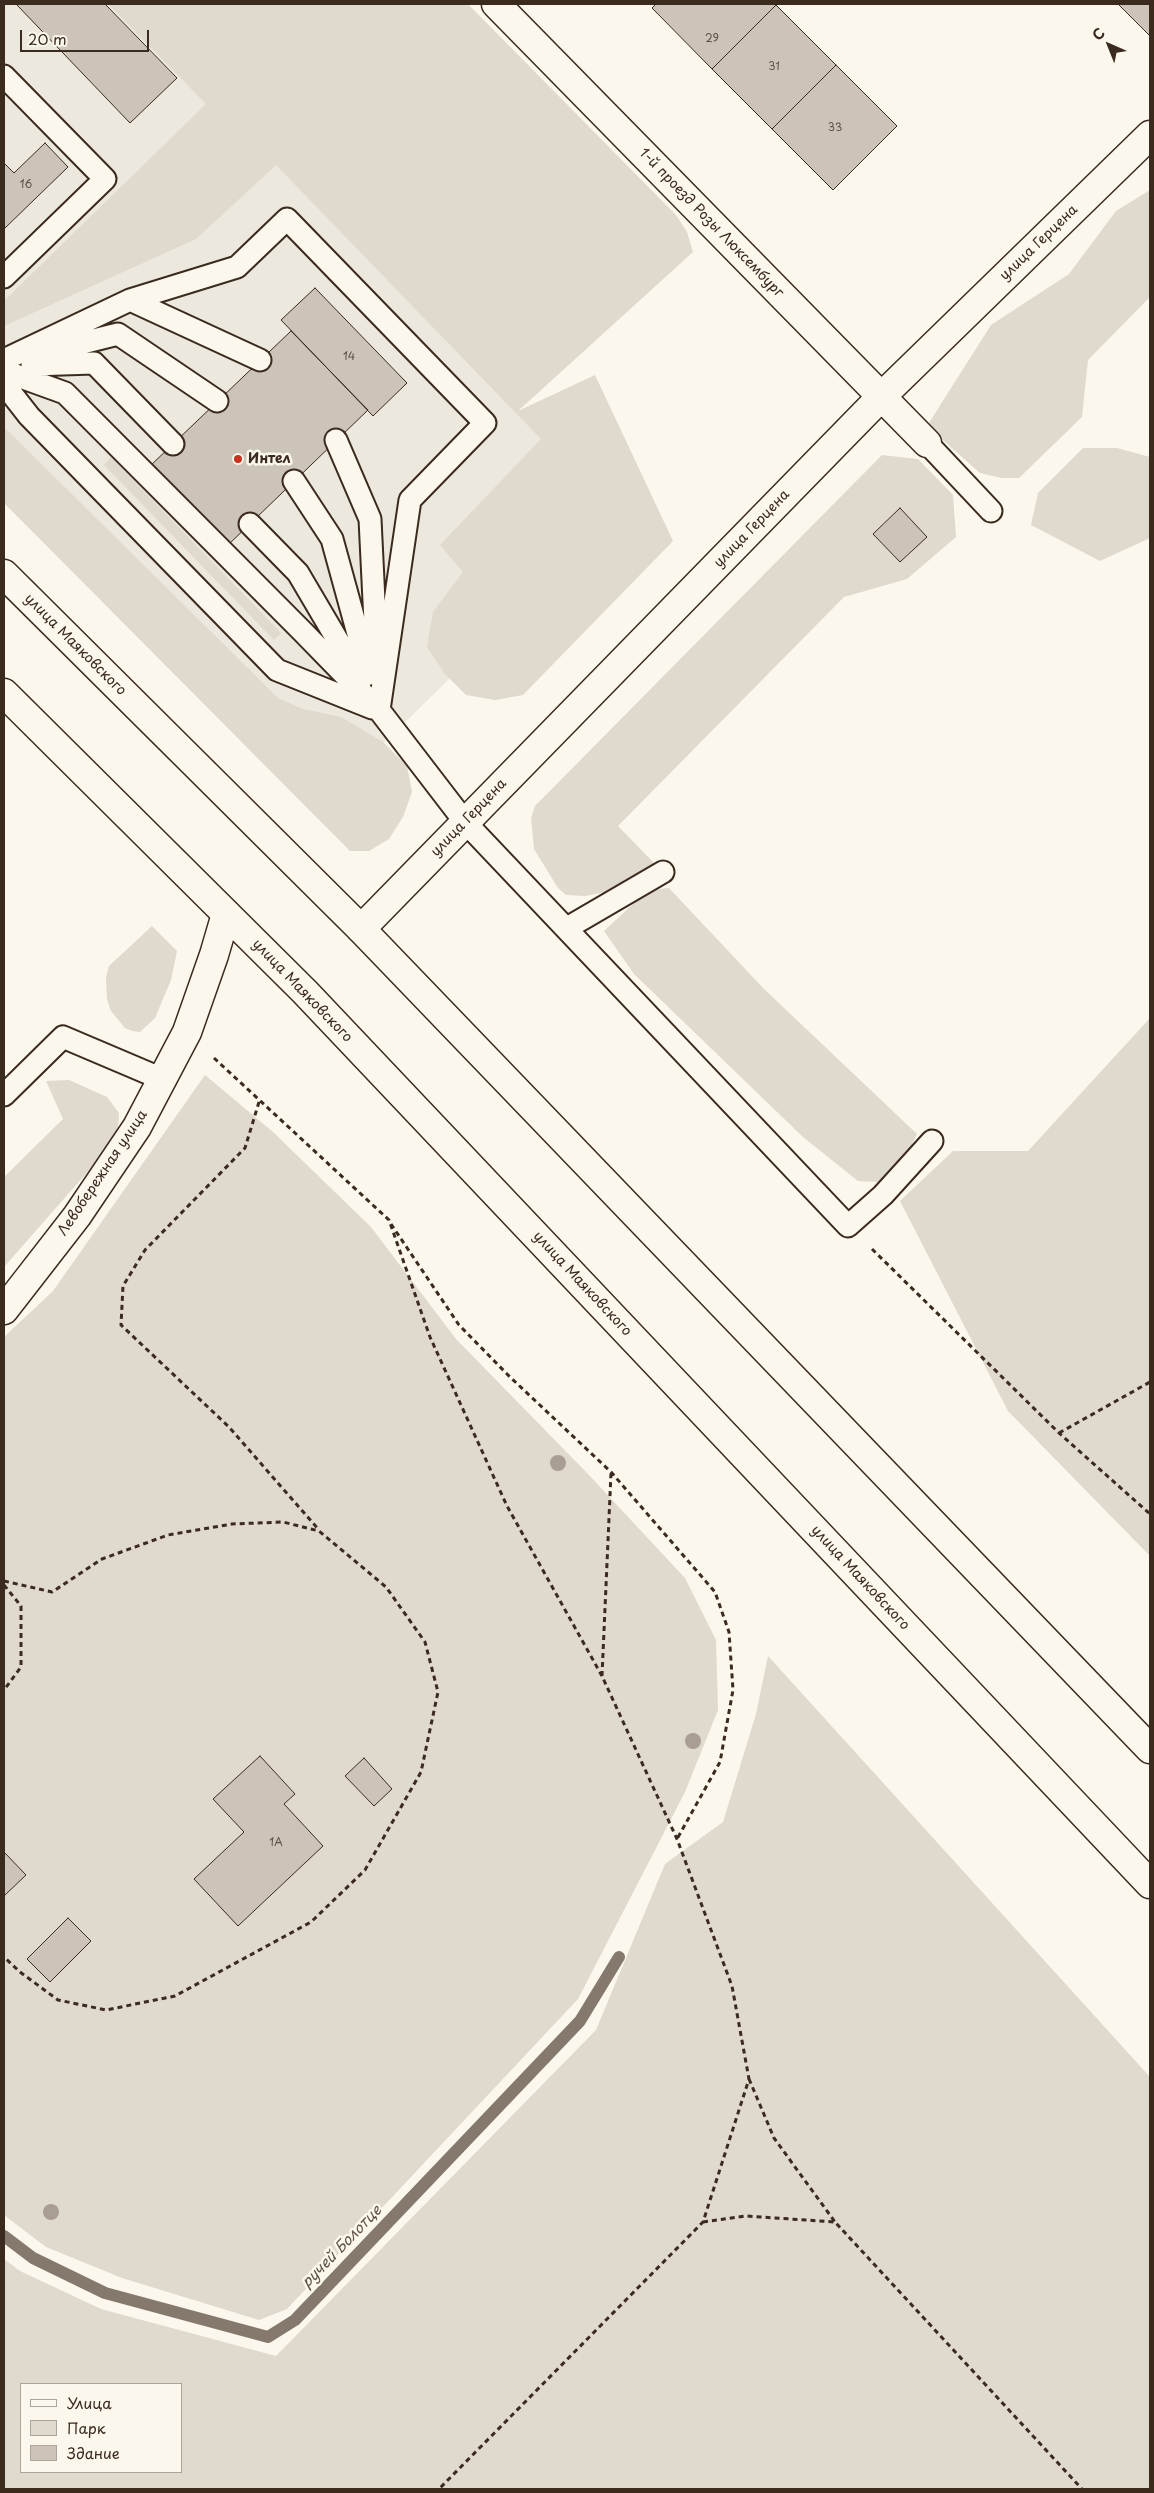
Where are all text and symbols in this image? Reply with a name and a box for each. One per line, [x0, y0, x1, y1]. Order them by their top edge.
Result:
scale bar [22, 20, 151, 52]
north arrow [1084, 20, 1134, 70]
text: С [1087, 23, 1109, 45]
text: 20 m [28, 27, 67, 50]
house number: 29 [705, 32, 719, 46]
house number: 31 [768, 60, 780, 74]
house number: 33 [828, 121, 842, 135]
street label: 1-й проезд Розы Люксембург [635, 145, 787, 301]
house number: 16 [20, 178, 32, 192]
street label: улица Герцена [997, 202, 1081, 284]
house number: 14 [343, 350, 355, 364]
place label: Интел [248, 451, 291, 467]
marker: Интел [232, 453, 244, 465]
street label: улица Герцена [711, 487, 793, 571]
street label: улица Маяковского [21, 591, 129, 699]
street label: улица Герцена [428, 776, 510, 860]
street label: улица Маяковского [248, 936, 356, 1046]
street label: Левобережная улица [55, 1107, 151, 1239]
street label: улица Маяковского [529, 1228, 635, 1340]
street label: улица Маяковского [807, 1522, 913, 1634]
house number: 1А [269, 1836, 283, 1850]
water label: ручей Болотце [298, 2202, 386, 2292]
legend [20, 2383, 182, 2473]
text: Улица [67, 2391, 112, 2414]
text: Парк [67, 2416, 106, 2439]
text: Здание [67, 2441, 120, 2464]

